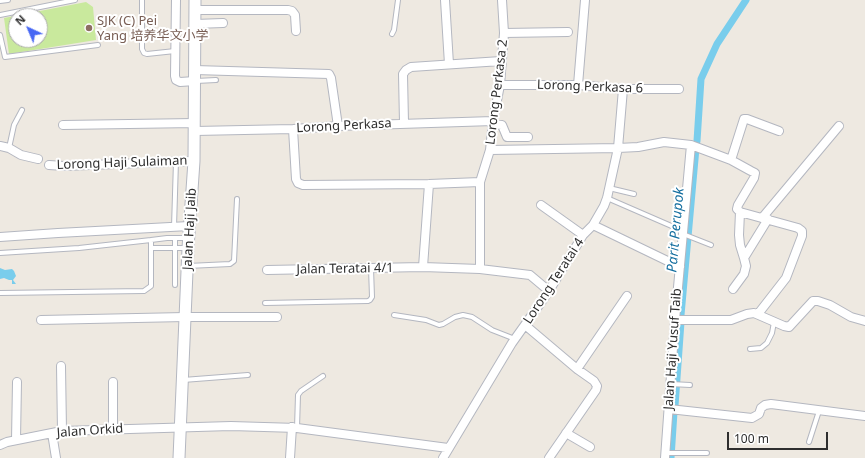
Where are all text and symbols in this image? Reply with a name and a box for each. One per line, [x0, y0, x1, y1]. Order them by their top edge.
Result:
north arrow [8, 8, 48, 48]
text: N [12, 11, 28, 28]
place label: SJK (C) Pei Yang 培养华文小学 [97, 13, 208, 44]
marker: SJK (C) Pei Yang 培养华文小学 [84, 23, 94, 33]
street label: Lorong Perkasa 2 [483, 38, 511, 146]
street label: Lorong Perkasa 6 [537, 77, 643, 97]
street label: Lorong Perkasa [296, 116, 392, 136]
street label: Lorong Haji Sulaiman [56, 153, 188, 173]
water label: Parit Perupok [664, 187, 688, 273]
street label: Jalan Haji Jaib [180, 188, 200, 270]
street label: Lorong Teratai 4 [520, 235, 588, 327]
street label: Jalan Teratai 4/1 [296, 260, 394, 278]
street label: Jalan Haji Yusuf Taib [661, 288, 685, 410]
street label: Jalan Orkid [56, 421, 124, 441]
scale bar [729, 424, 830, 450]
text: 100 m [734, 430, 769, 447]

